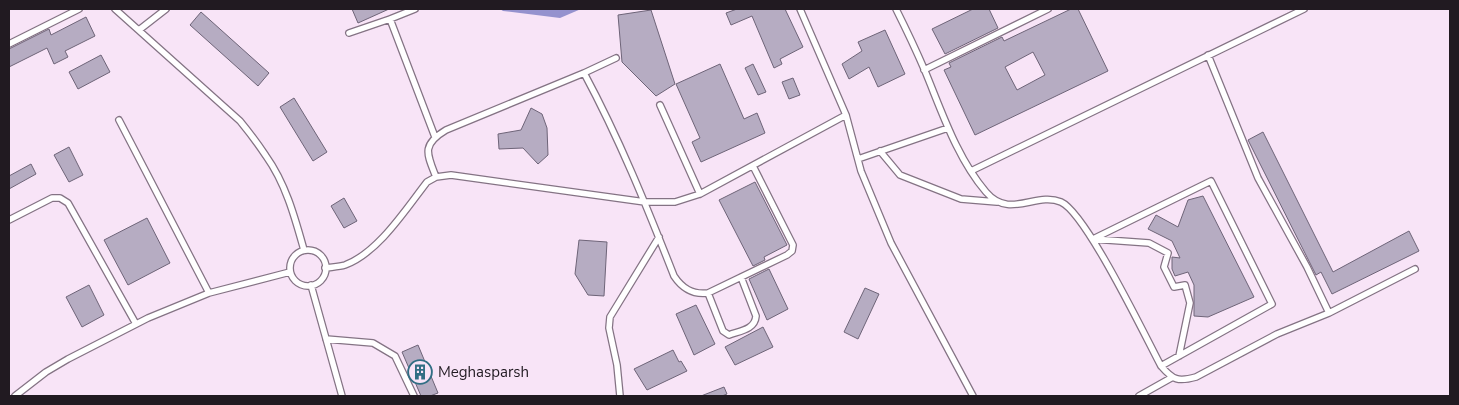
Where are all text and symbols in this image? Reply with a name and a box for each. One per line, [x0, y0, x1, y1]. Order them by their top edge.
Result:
building icon: Meghasparsh [407, 359, 433, 385]
place label: Meghasparsh [438, 362, 529, 382]

